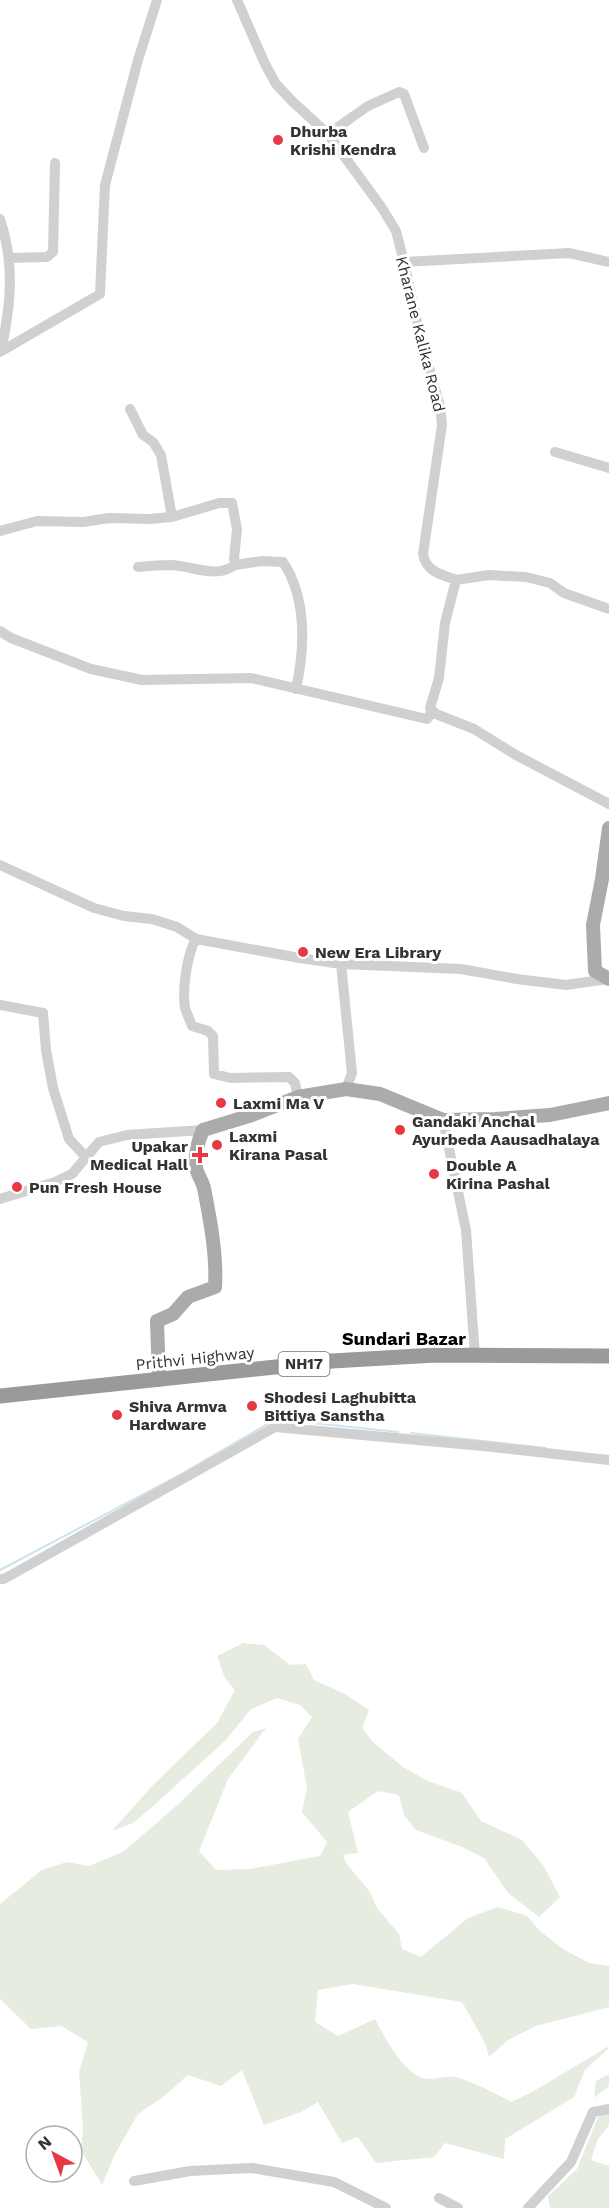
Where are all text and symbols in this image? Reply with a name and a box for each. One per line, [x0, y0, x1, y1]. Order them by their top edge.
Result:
place label: Dhurba Krishi Kendra [290, 122, 397, 159]
marker: Dhurba Krishi Kendra [271, 133, 285, 147]
street label: Kharane Kalika Road [392, 254, 449, 414]
place label: New Era Library [315, 943, 442, 962]
marker: New Era Library [296, 945, 310, 959]
place label: Laxmi Ma V [233, 1094, 324, 1113]
marker: Laxmi Ma V [214, 1096, 228, 1110]
place label: Gandaki Anchal Ayurbeda Aausadhalaya [412, 1112, 600, 1149]
marker: Gandaki Anchal Ayurbeda Aausadhalaya [393, 1123, 407, 1137]
place label: Laxmi Kirana Pasal [229, 1127, 328, 1164]
place label: Upakar Medical Hall [90, 1137, 189, 1174]
marker: Laxmi Kirana Pasal [210, 1138, 224, 1152]
marker: Upakar Medical Hall [193, 1148, 207, 1162]
place label: Double A Kirina Pashal [446, 1156, 551, 1193]
marker: Double A Kirina Pashal [427, 1167, 441, 1181]
place label: Pun Fresh House [29, 1178, 162, 1197]
marker: Pun Fresh House [10, 1180, 24, 1194]
district label: Sundari Bazar [342, 1328, 466, 1349]
street label: Prithvi Highway [135, 1343, 256, 1374]
road number: NH17 [278, 1352, 330, 1376]
place label: Shodesi Laghubitta Bittiya Sanstha [264, 1388, 417, 1425]
place label: Shiva Armva Hardware [129, 1397, 227, 1434]
marker: Shodesi Laghubitta Bittiya Sanstha [245, 1399, 259, 1413]
marker: Shiva Armva Hardware [110, 1408, 124, 1422]
north arrow [24, 2124, 84, 2184]
text: N [34, 2132, 55, 2154]

